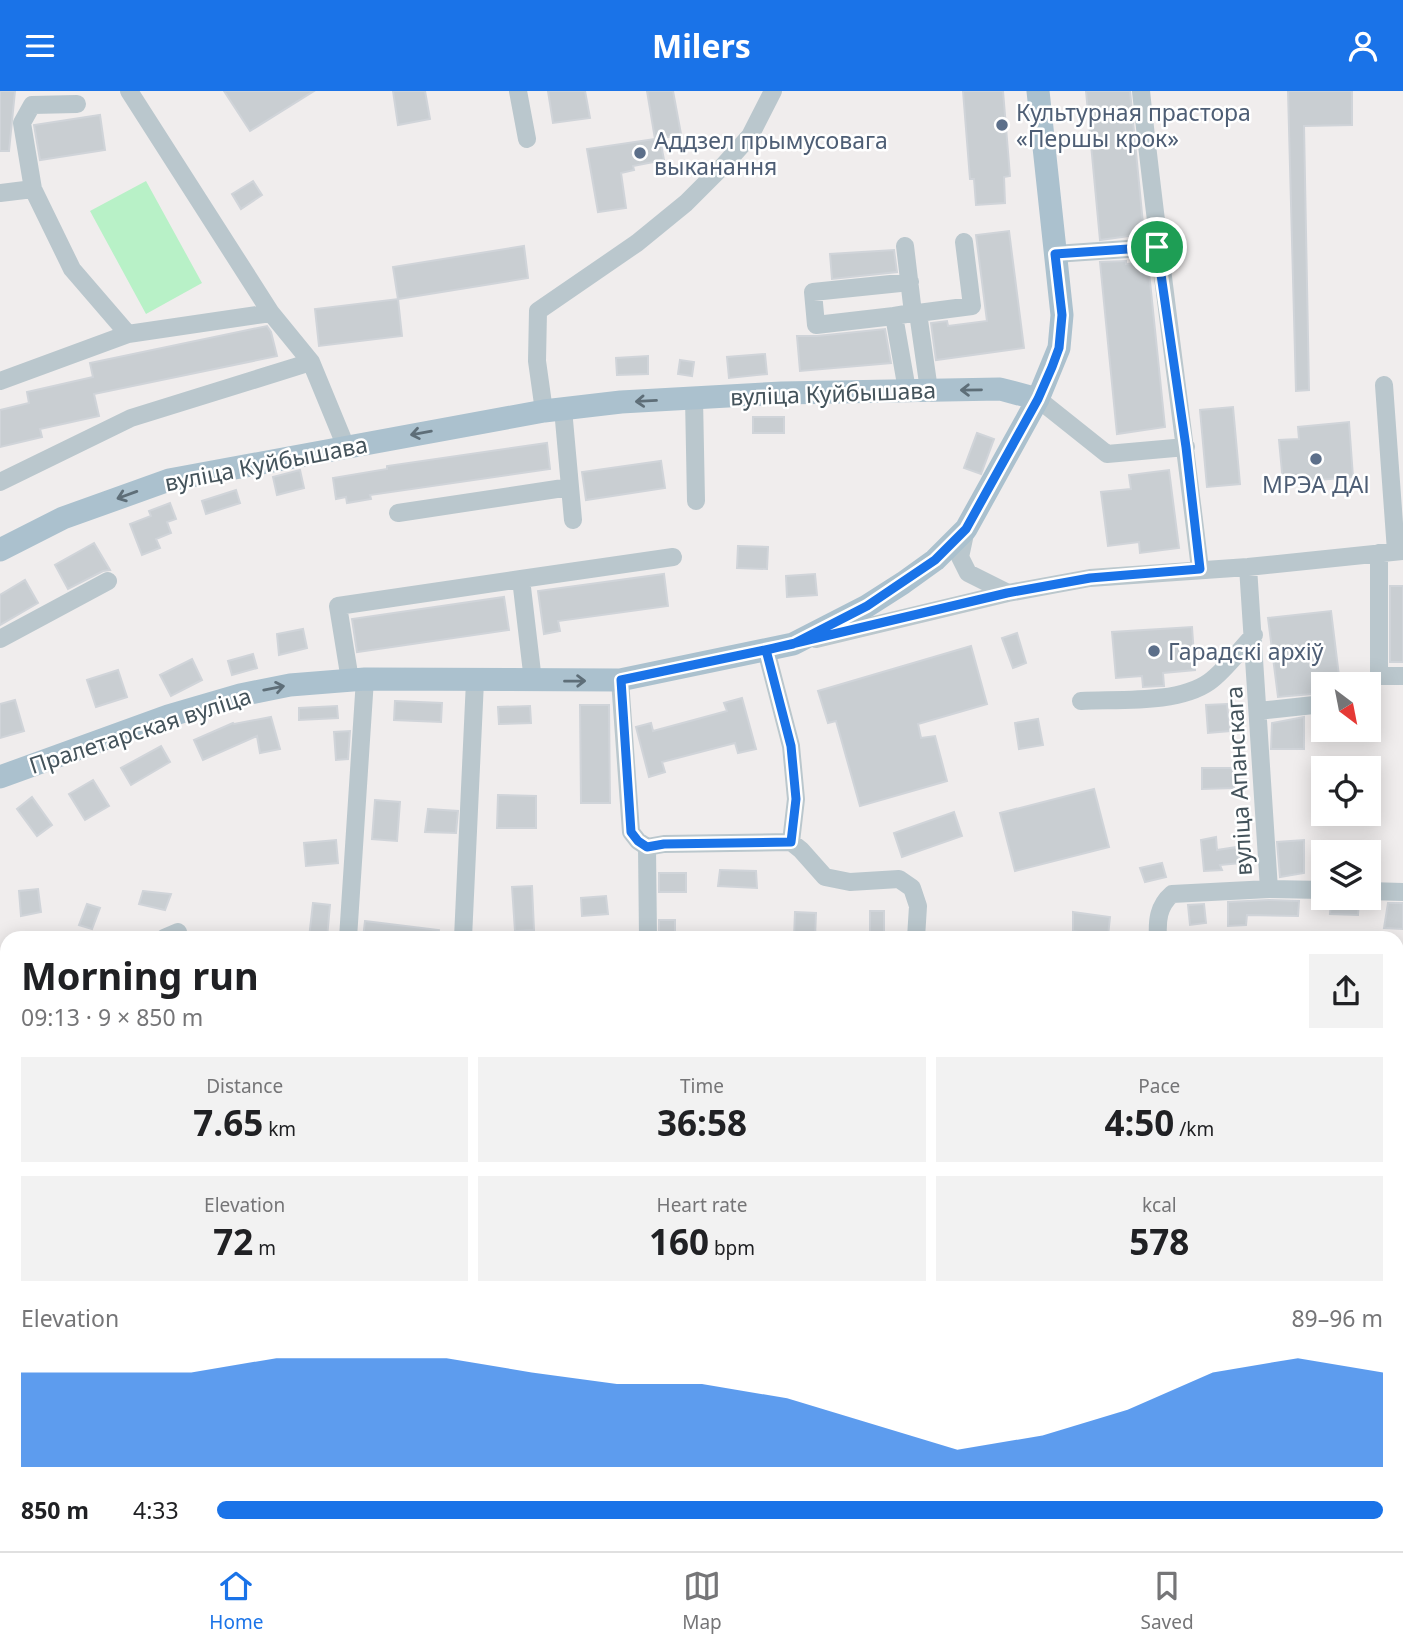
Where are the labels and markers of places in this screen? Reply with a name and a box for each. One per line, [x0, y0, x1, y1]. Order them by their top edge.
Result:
place label: Культурная прастора «Першы крок» [1016, 96, 1251, 154]
marker: Культурная прастора «Першы крок» [994, 117, 1010, 133]
place label: Аддзел прымусовага выканання [654, 124, 888, 182]
marker: Аддзел прымусовага выканання [632, 145, 648, 161]
pin [1127, 217, 1187, 277]
marker: МРЭА ДАІ [1308, 451, 1324, 467]
place label: МРЭА ДАІ [1262, 468, 1370, 500]
place label: Гарадскі архіў [1168, 635, 1324, 667]
marker: Гарадскі архіў [1146, 643, 1162, 659]

